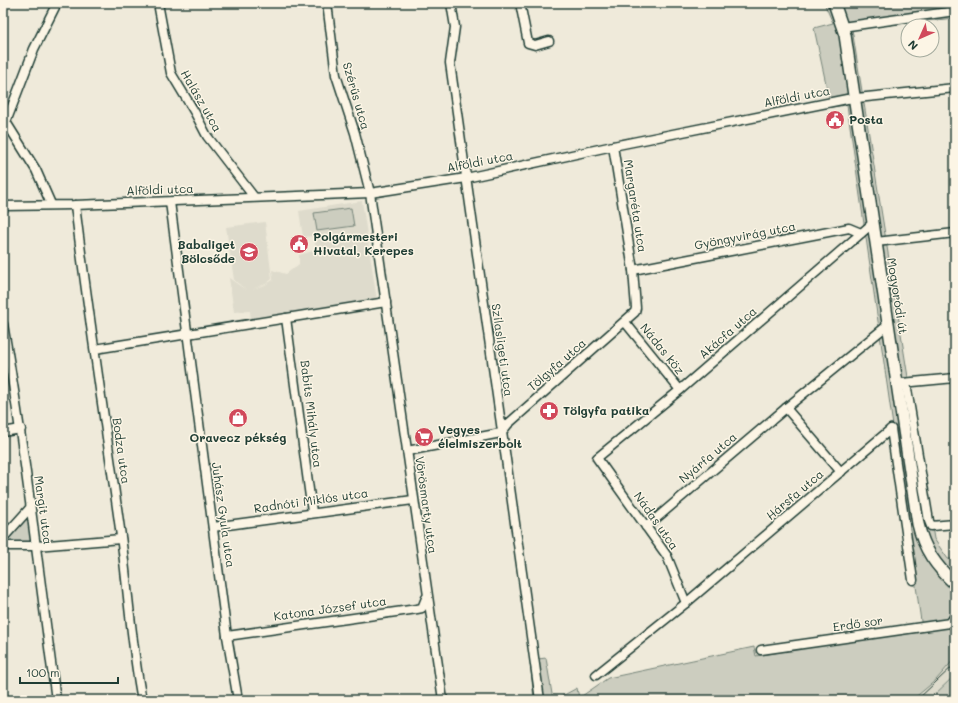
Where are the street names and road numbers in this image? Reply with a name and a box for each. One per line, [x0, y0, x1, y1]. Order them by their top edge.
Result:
street label: Szérűs utca [340, 60, 374, 131]
street label: Halász utca [178, 67, 226, 134]
street label: Alföldi utca [762, 82, 831, 110]
street label: Alföldi utca [445, 147, 514, 175]
street label: Margaréta utca [621, 158, 651, 253]
street label: Alföldi utca [126, 180, 194, 198]
street label: Gyöngyvirág utca [693, 217, 797, 253]
street label: Mogyoródi út [884, 257, 912, 335]
street label: Szilasligeti utca [489, 302, 517, 397]
street label: Akácfa utca [695, 303, 760, 362]
street label: Nádas köz [637, 320, 688, 377]
street label: Tölgyfa utca [524, 334, 589, 394]
street label: Babits Mihály utca [297, 359, 327, 469]
street label: Bodza utca [109, 417, 135, 485]
street label: Nyárfa utca [675, 428, 740, 486]
street label: Vörösmarty utca [412, 455, 442, 554]
street label: Juhász Gyula utca [209, 461, 239, 569]
street label: Hársfa utca [762, 466, 826, 523]
street label: Margit utca [31, 474, 57, 545]
street label: Radnóti Miklós utca [253, 484, 369, 516]
street label: Nádas utca [631, 488, 683, 553]
street label: Katona József utca [272, 592, 387, 624]
street label: Erdő sor [832, 612, 884, 634]

